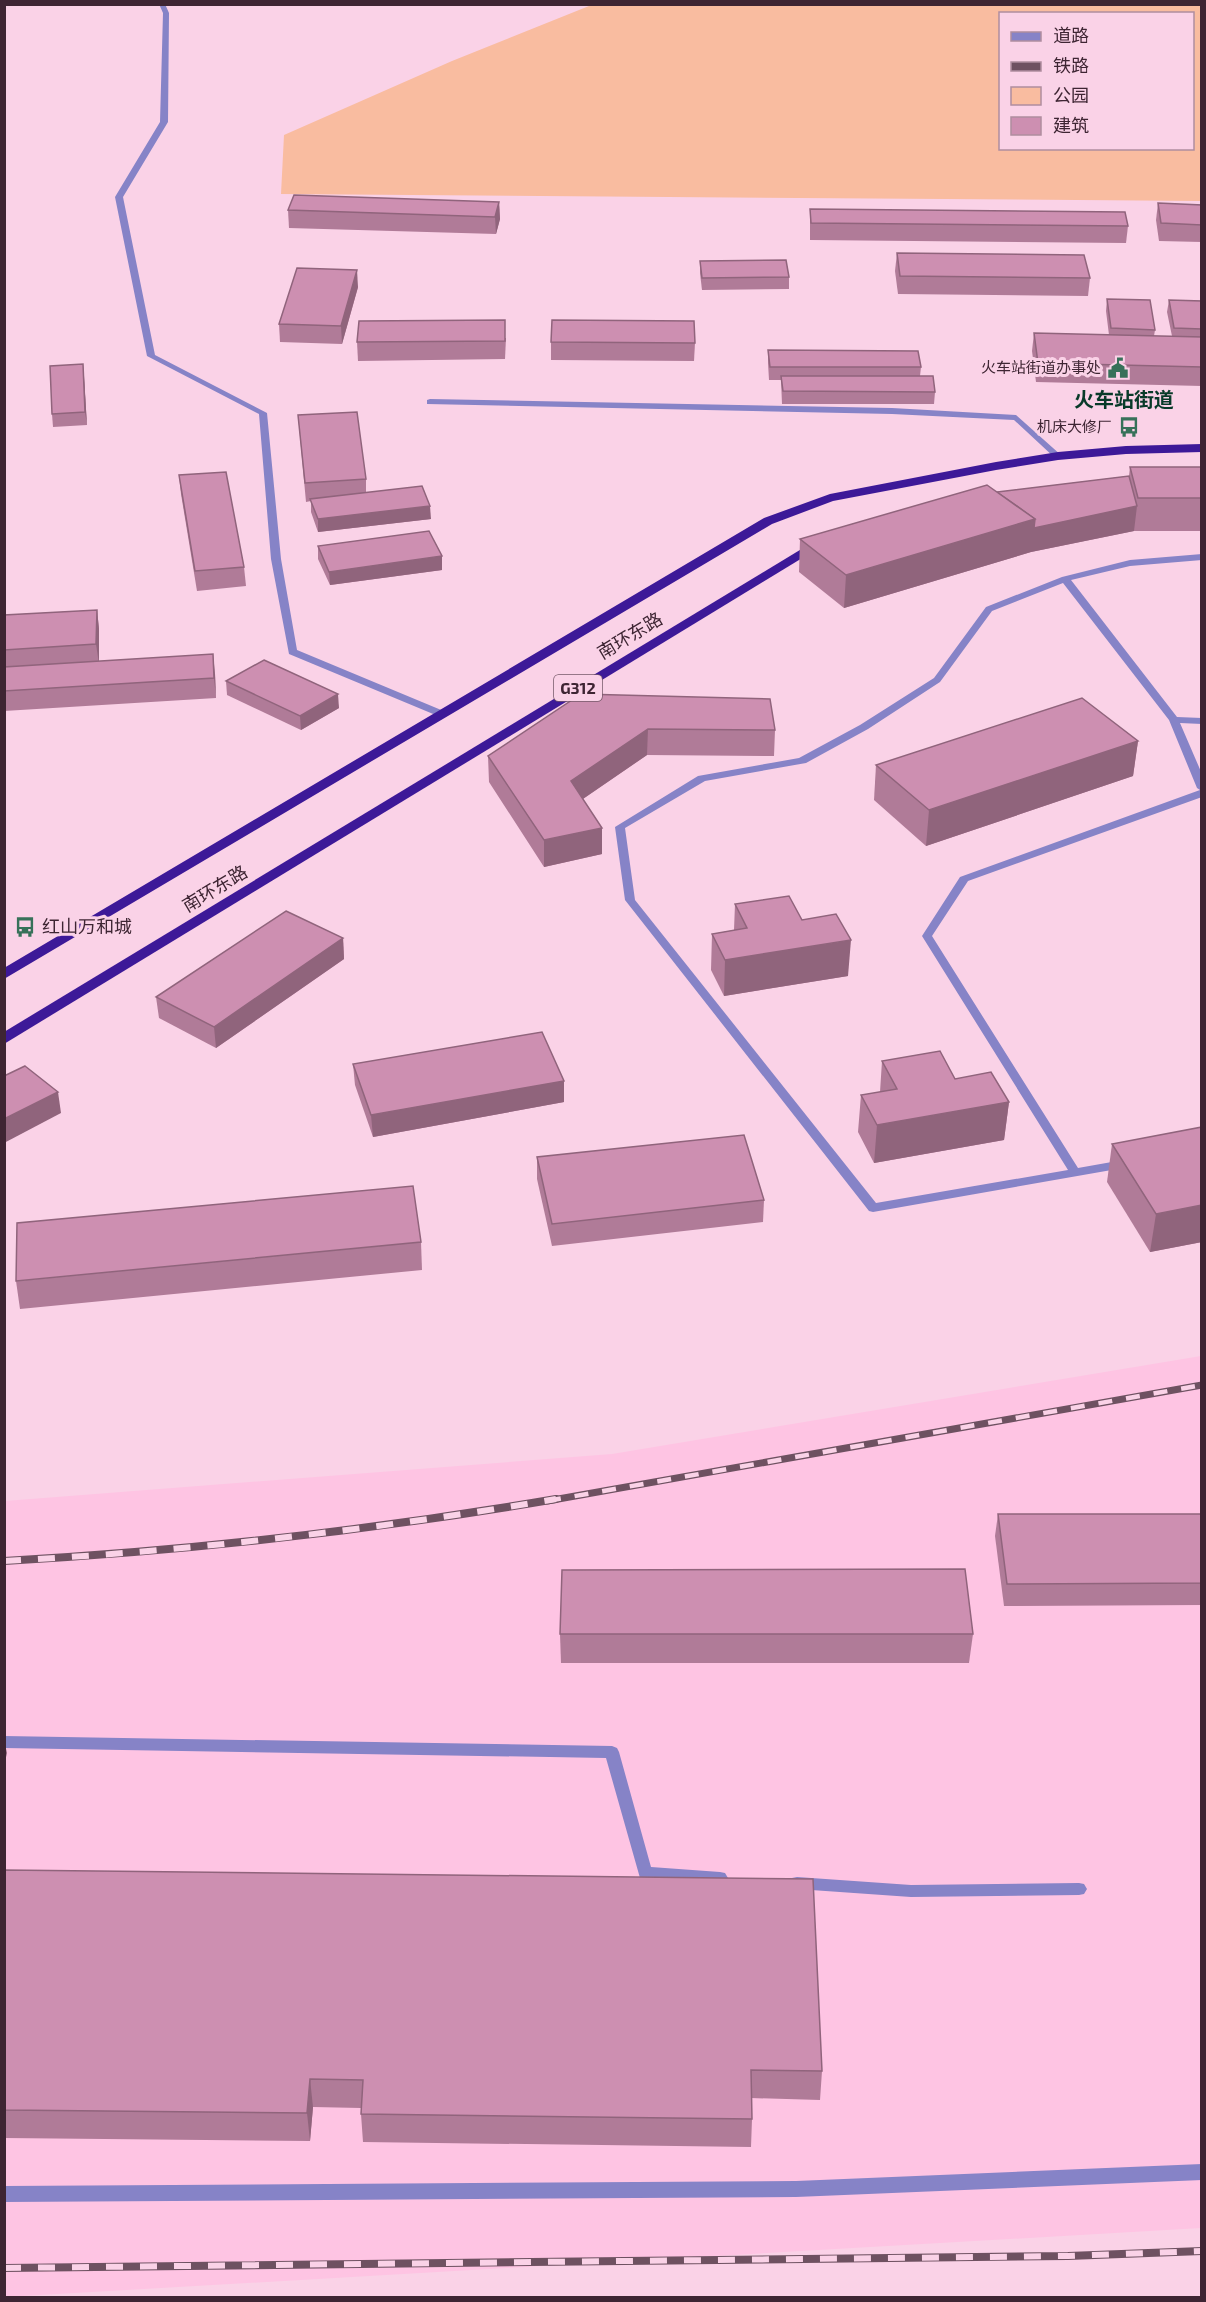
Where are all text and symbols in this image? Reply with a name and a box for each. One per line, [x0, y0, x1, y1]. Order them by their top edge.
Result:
legend [999, 12, 1194, 150]
text: 道路 [1053, 24, 1089, 46]
text: 铁路 [1053, 54, 1089, 76]
text: 公园 [1053, 84, 1089, 106]
text: 建筑 [1053, 114, 1089, 136]
public building icon: 火车站街道办事处 [1106, 356, 1130, 380]
place label: 火车站街道办事处 [981, 358, 1101, 376]
district label: 火车站街道 [1074, 387, 1174, 411]
bus stop icon: 机床大修厂 [1117, 415, 1141, 439]
place label: 机床大修厂 [1037, 417, 1112, 435]
street label: 南环东路 [593, 607, 666, 663]
road number: G312 [554, 675, 602, 701]
street label: 南环东路 [178, 860, 251, 916]
bus stop icon: 红山万和城 [13, 915, 37, 939]
place label: 红山万和城 [42, 915, 132, 937]

